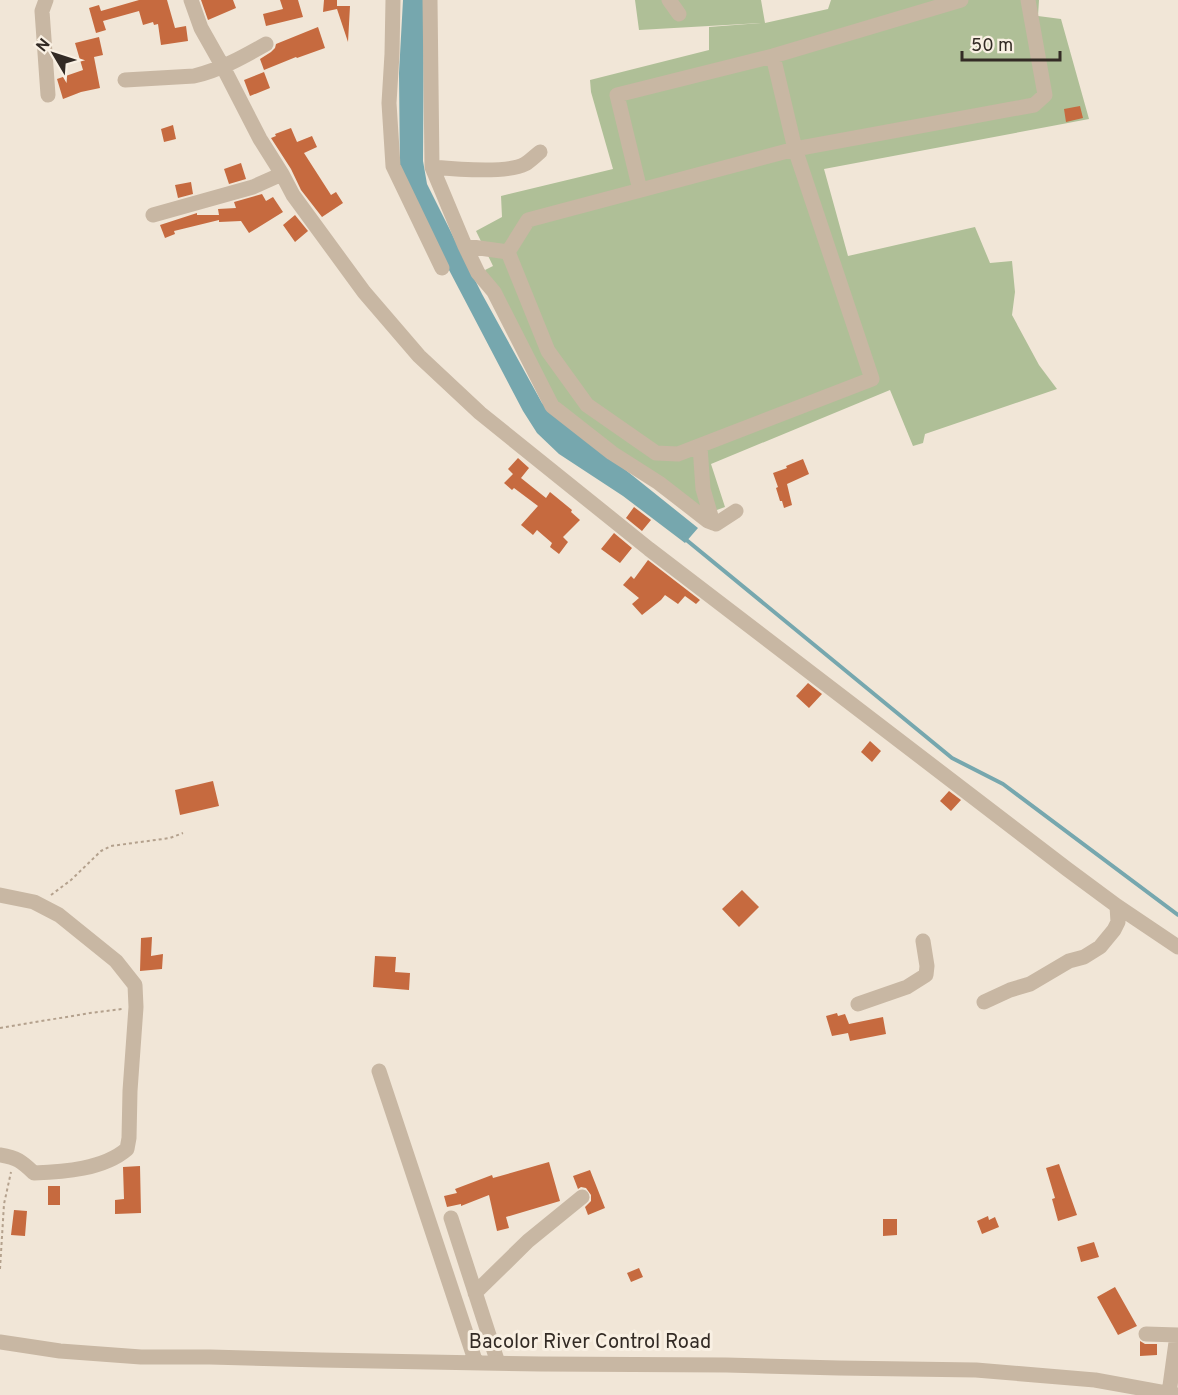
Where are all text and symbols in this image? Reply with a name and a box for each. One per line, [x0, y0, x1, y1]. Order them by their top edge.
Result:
north arrow [24, 24, 84, 84]
scale bar [962, 24, 1060, 62]
text: N [33, 35, 55, 57]
text: 50 m [971, 35, 1013, 58]
street label: Bacolor River Control Road [469, 1330, 711, 1356]

